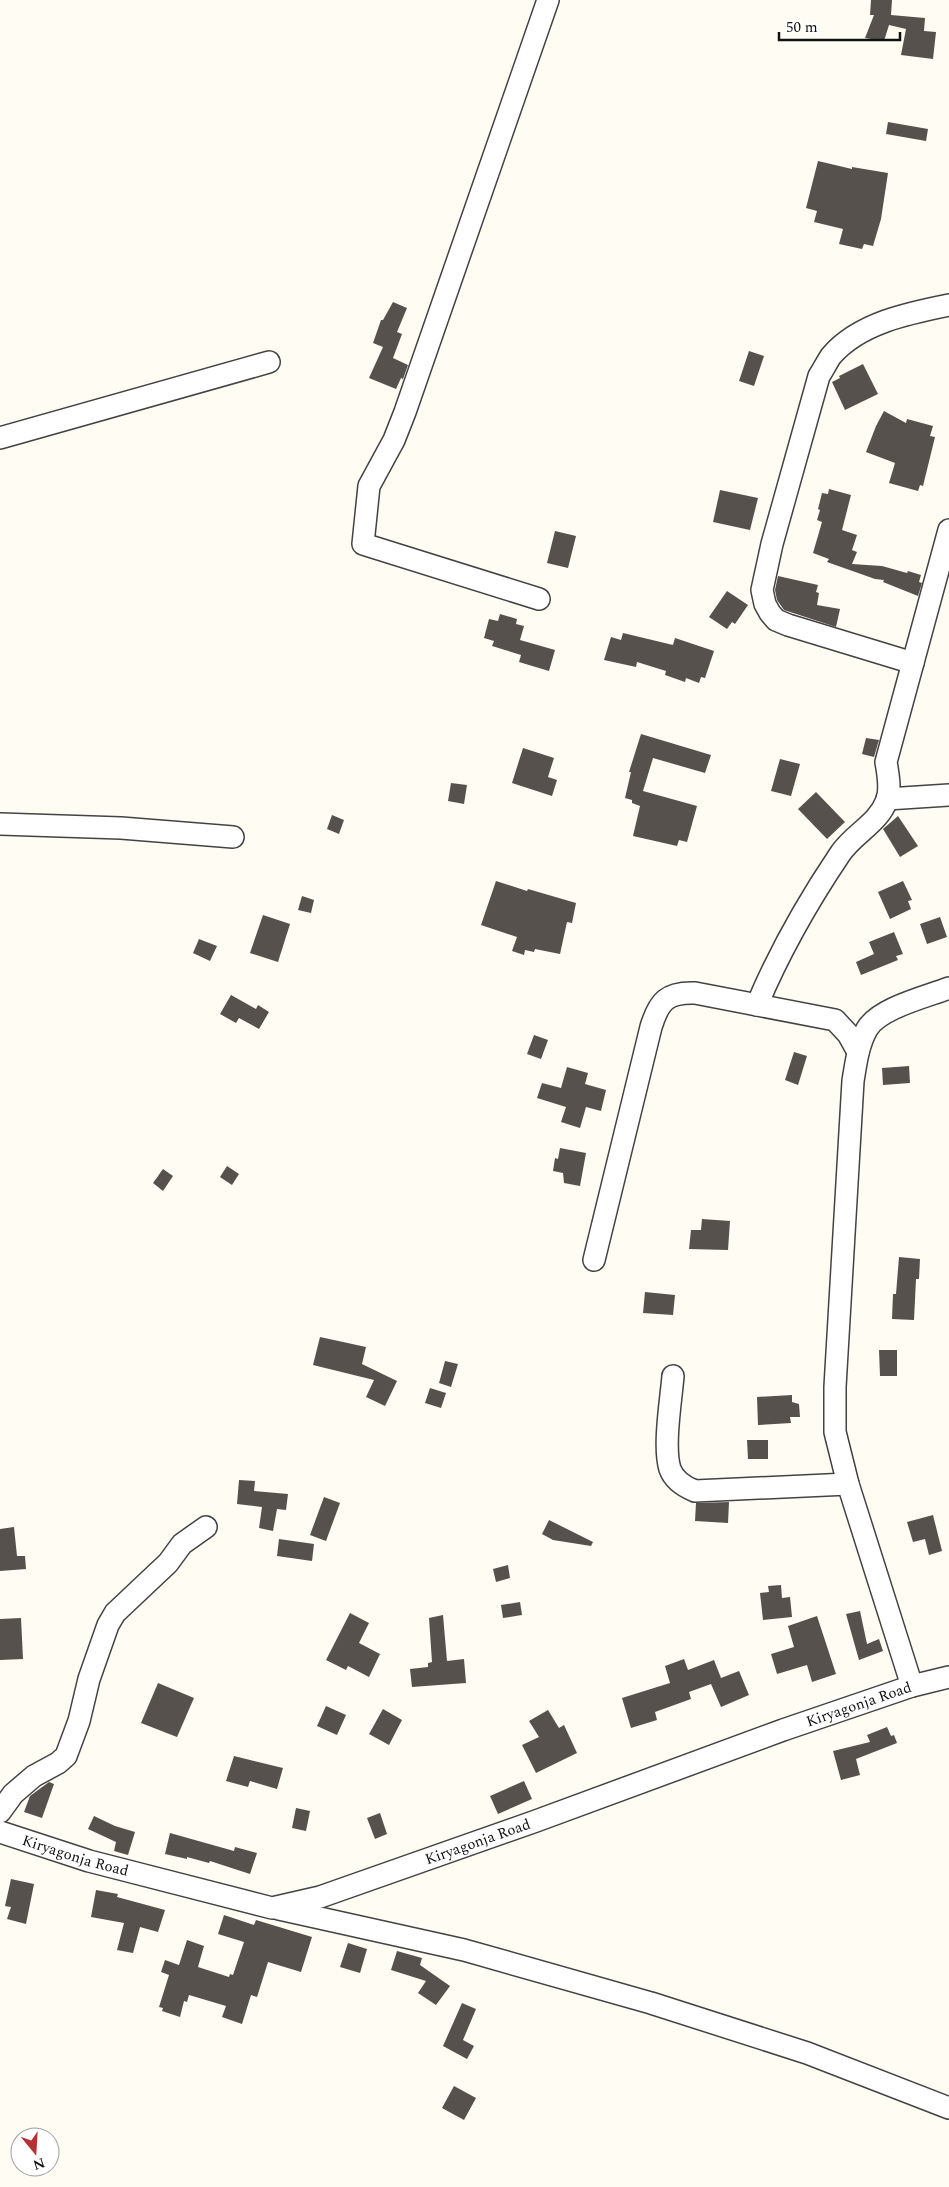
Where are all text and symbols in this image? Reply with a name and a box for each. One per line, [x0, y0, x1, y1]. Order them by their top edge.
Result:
scale bar [779, 10, 900, 42]
text: 50 m [786, 16, 818, 39]
street label: Kiryagonja Road [803, 1676, 915, 1733]
street label: Kiryagonja Road [422, 1813, 534, 1871]
street label: Kiryagonja Road [19, 1829, 131, 1883]
north arrow [10, 2127, 60, 2177]
text: N [30, 2152, 48, 2176]

